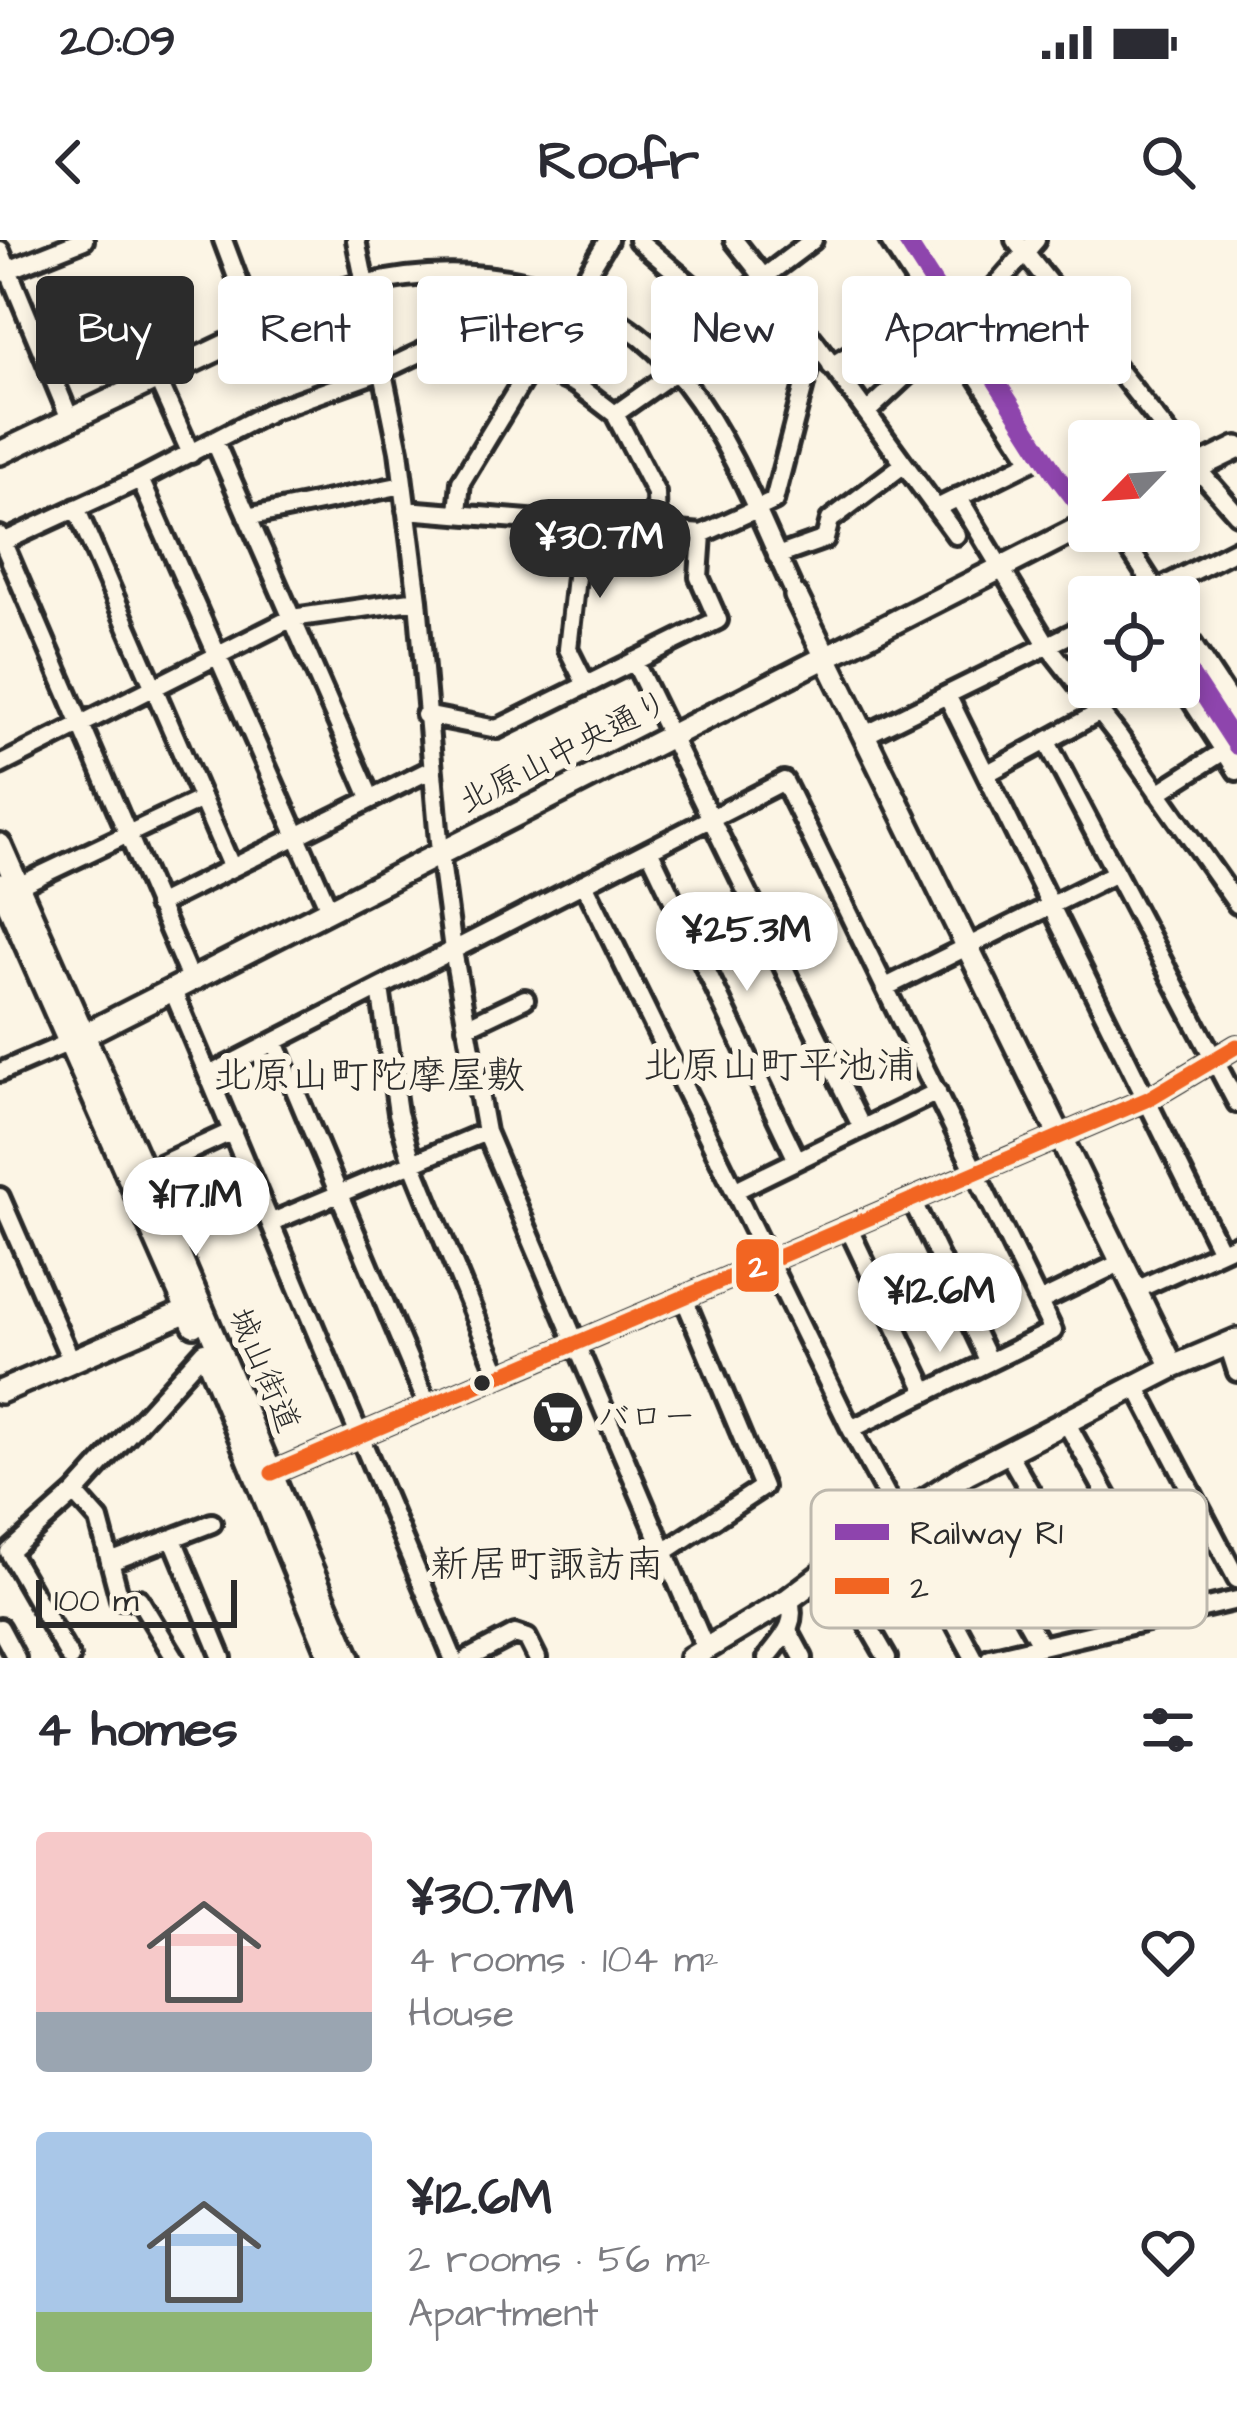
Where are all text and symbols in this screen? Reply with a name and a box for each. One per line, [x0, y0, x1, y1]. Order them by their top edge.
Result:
text: 20:09 [60, 11, 176, 73]
text: Roofr [538, 125, 699, 200]
icon: back [36, 129, 102, 195]
icon: search [1135, 129, 1201, 195]
chip: Buy [36, 276, 194, 384]
chip: Rent [218, 276, 393, 384]
chip: Filters [417, 276, 627, 384]
chip: New [651, 276, 818, 384]
chip: Apartment [842, 276, 1131, 384]
north arrow [1068, 420, 1200, 552]
map controls [1068, 420, 1200, 708]
pin: ¥30.7M [502, 499, 698, 601]
text: ¥30.7M [536, 511, 664, 565]
button: locate [1068, 576, 1200, 708]
street label: 北原山中央通り [451, 679, 677, 825]
pin: ¥25.3M [649, 892, 845, 994]
text: ¥25.3M [683, 904, 811, 958]
district label: 北原山町平池浦 [642, 1040, 916, 1094]
district label: 北原山町陀摩屋敷 [213, 1050, 525, 1104]
pin: ¥17.1M [98, 1157, 294, 1259]
text: ¥17.1M [150, 1169, 242, 1223]
line badge: 2 [734, 1237, 781, 1294]
text: 2 [748, 1244, 768, 1290]
pin: ¥12.6M [842, 1253, 1038, 1355]
text: ¥12.6M [885, 1265, 995, 1319]
street label: 城山街道 [217, 1300, 311, 1440]
unlabelled marker [471, 1372, 493, 1394]
supermarket icon: バロー [530, 1389, 586, 1445]
place label: バロー [597, 1394, 696, 1440]
legend [811, 1490, 1207, 1628]
text: Railway R1 [910, 1511, 1063, 1558]
district label: 新居町諏訪南 [430, 1539, 664, 1593]
text: 2 [910, 1565, 929, 1611]
scale bar [36, 1574, 237, 1627]
text: 100 m [54, 1578, 139, 1624]
text: 4 homes [36, 1695, 238, 1766]
icon: filters [1135, 1697, 1201, 1763]
text: ¥30.7M [408, 1863, 574, 1934]
icon: home [132, 1880, 276, 2024]
icon: heart [1135, 1919, 1201, 1985]
text: 4 rooms · 104 m² [408, 1934, 719, 1988]
text: House [408, 1988, 514, 2042]
text: ¥12.6M [408, 2163, 552, 2234]
icon: home [132, 2180, 276, 2324]
icon: heart [1135, 2219, 1201, 2285]
text: 2 rooms · 56 m² [408, 2234, 711, 2288]
text: Apartment [408, 2288, 599, 2342]

